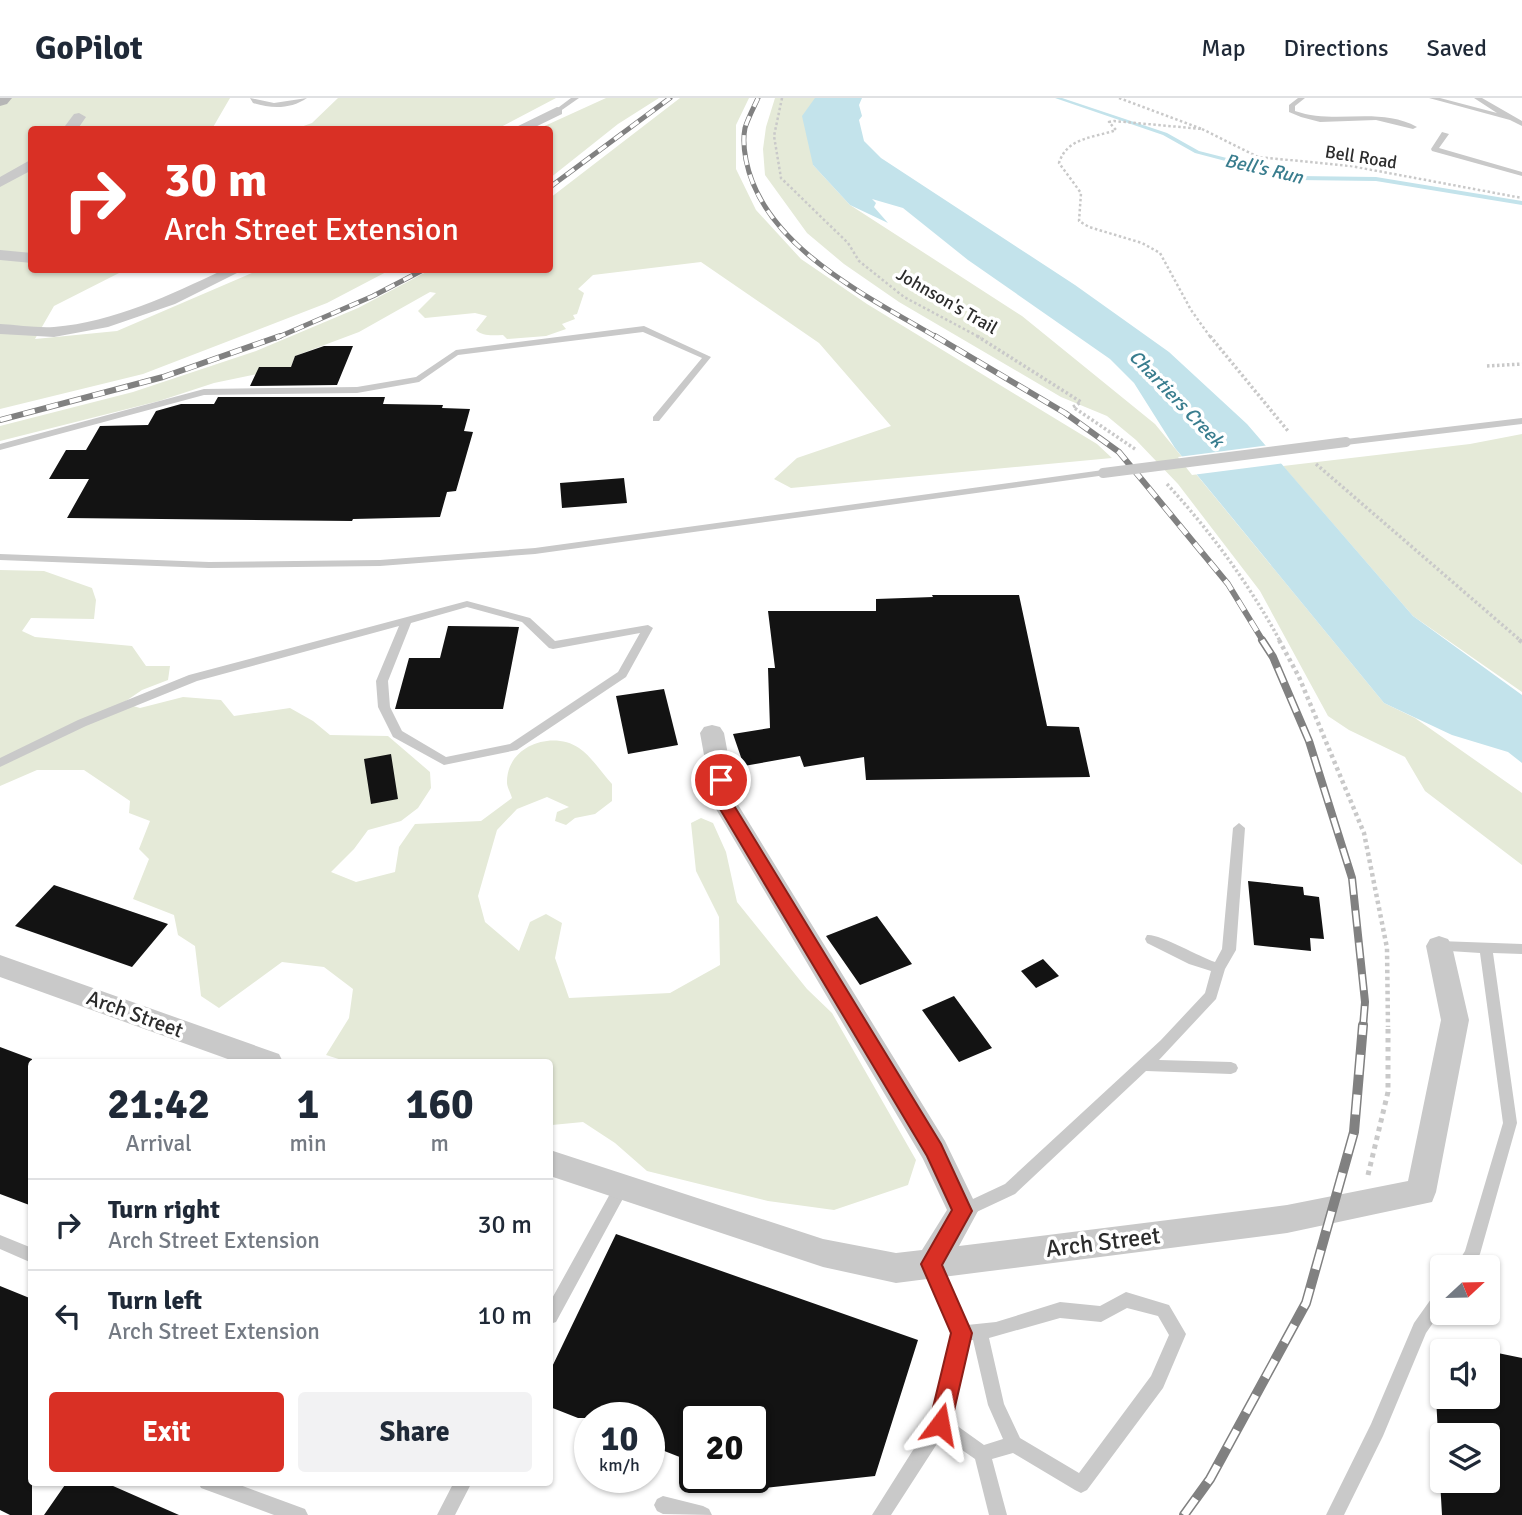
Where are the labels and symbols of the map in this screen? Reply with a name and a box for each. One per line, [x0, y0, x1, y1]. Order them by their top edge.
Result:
street label: Bell Road [1323, 140, 1399, 174]
water label: Bell's Run [1222, 148, 1306, 190]
street label: Johnson's Trail [892, 263, 1002, 339]
water label: Chartiers Creek [1124, 345, 1230, 454]
pin [691, 750, 751, 810]
street label: Arch Street [83, 985, 187, 1043]
street label: Arch Street [1044, 1220, 1162, 1264]
north arrow [1430, 1255, 1500, 1325]
position arrow [903, 1387, 977, 1461]
speed limit sign: 20 [679, 1402, 770, 1493]

